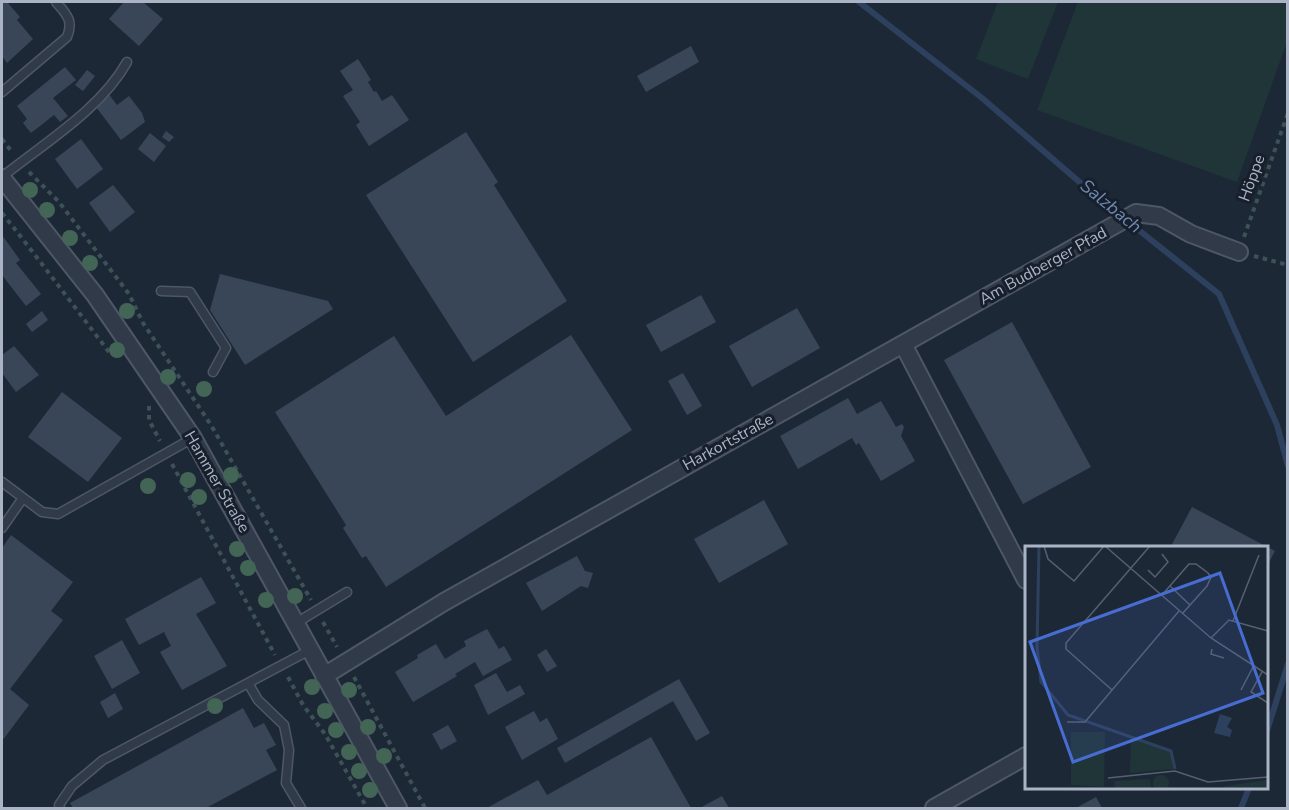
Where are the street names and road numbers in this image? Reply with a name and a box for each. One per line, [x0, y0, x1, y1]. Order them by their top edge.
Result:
street label: Höppe [1233, 152, 1271, 204]
street label: Am Budberger Pfad [975, 222, 1111, 310]
street label: Harkortstraße [679, 408, 777, 476]
street label: Hammer Straße [179, 427, 255, 537]

